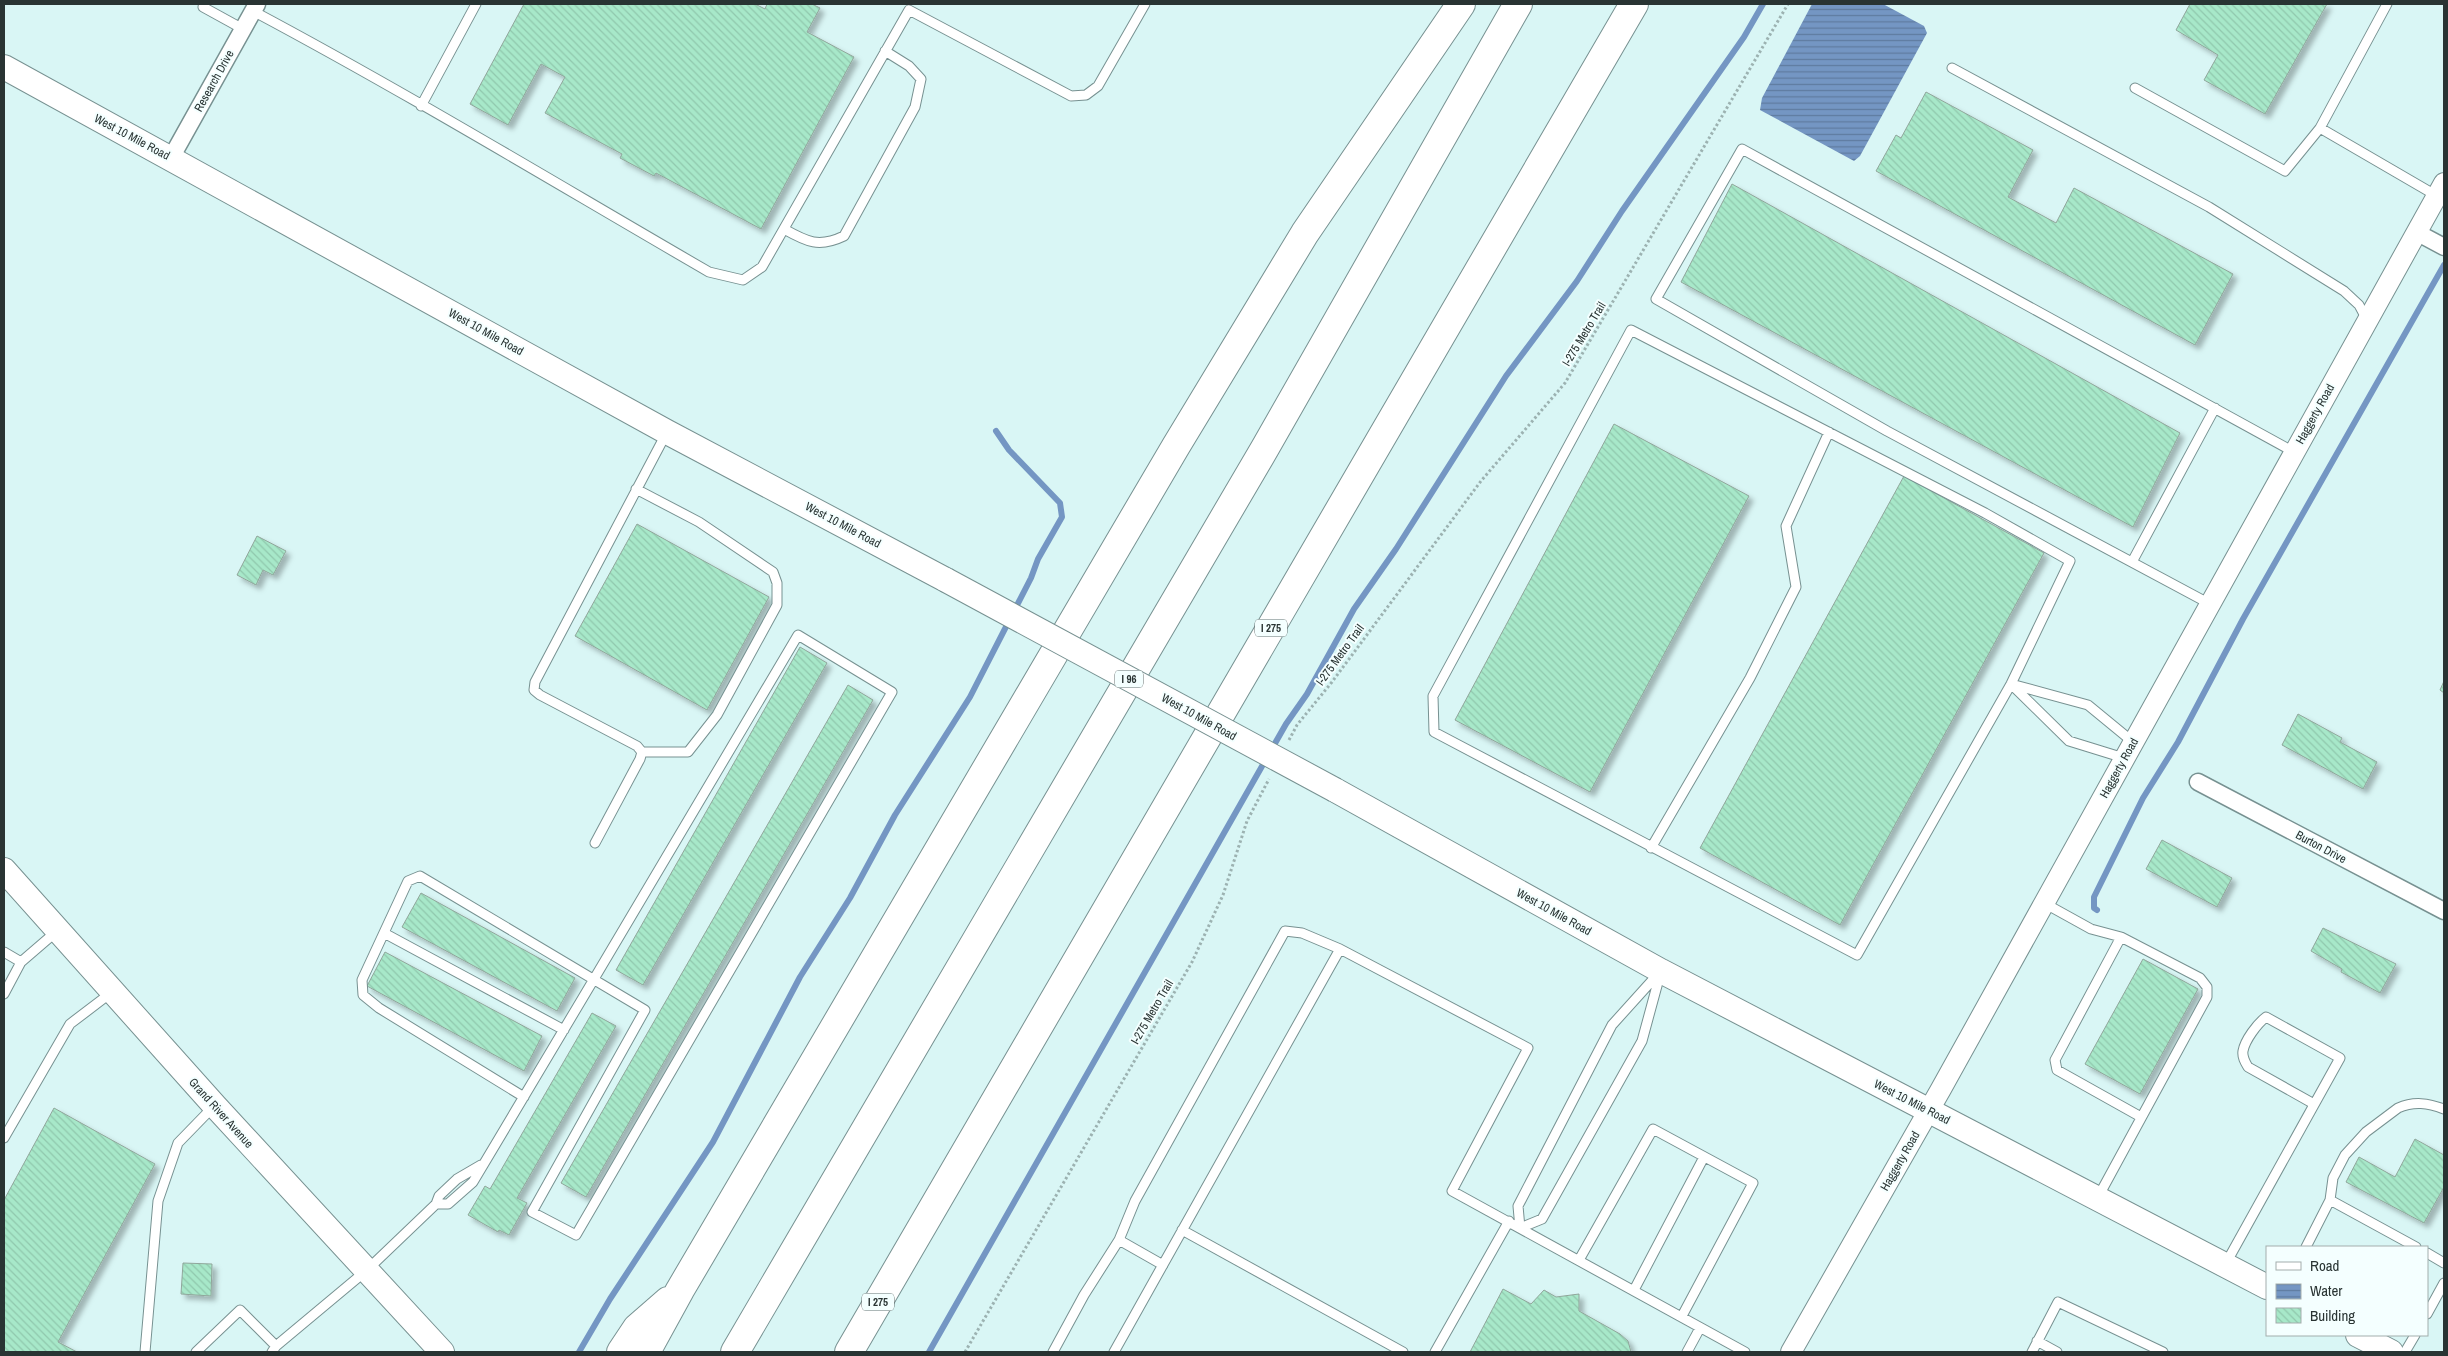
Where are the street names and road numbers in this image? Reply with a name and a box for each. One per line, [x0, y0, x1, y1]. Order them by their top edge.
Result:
street label: Research Drive [190, 47, 238, 115]
street label: West 10 Mile Road [91, 110, 173, 164]
street label: I-275 Metro Trail [1559, 299, 1609, 369]
street label: West 10 Mile Road [446, 305, 526, 359]
street label: Haggerty Road [2292, 381, 2338, 447]
street label: West 10 Mile Road [802, 498, 884, 552]
road number: I 275 [1255, 620, 1287, 636]
street label: I-275 Metro Trail [1312, 621, 1368, 689]
road number: I 96 [1115, 671, 1143, 688]
street label: West 10 Mile Road [1159, 690, 1239, 744]
street label: Haggerty Road [2096, 735, 2142, 801]
street label: Burton Drive [2293, 827, 2349, 867]
street label: West 10 Mile Road [1514, 885, 1594, 939]
street label: I-275 Metro Trail [1127, 977, 1177, 1047]
street label: Grand River Avenue [185, 1075, 257, 1151]
street label: West 10 Mile Road [1871, 1076, 1953, 1128]
street label: Haggerty Road [1877, 1128, 1923, 1194]
road number: I 275 [862, 1294, 894, 1310]

